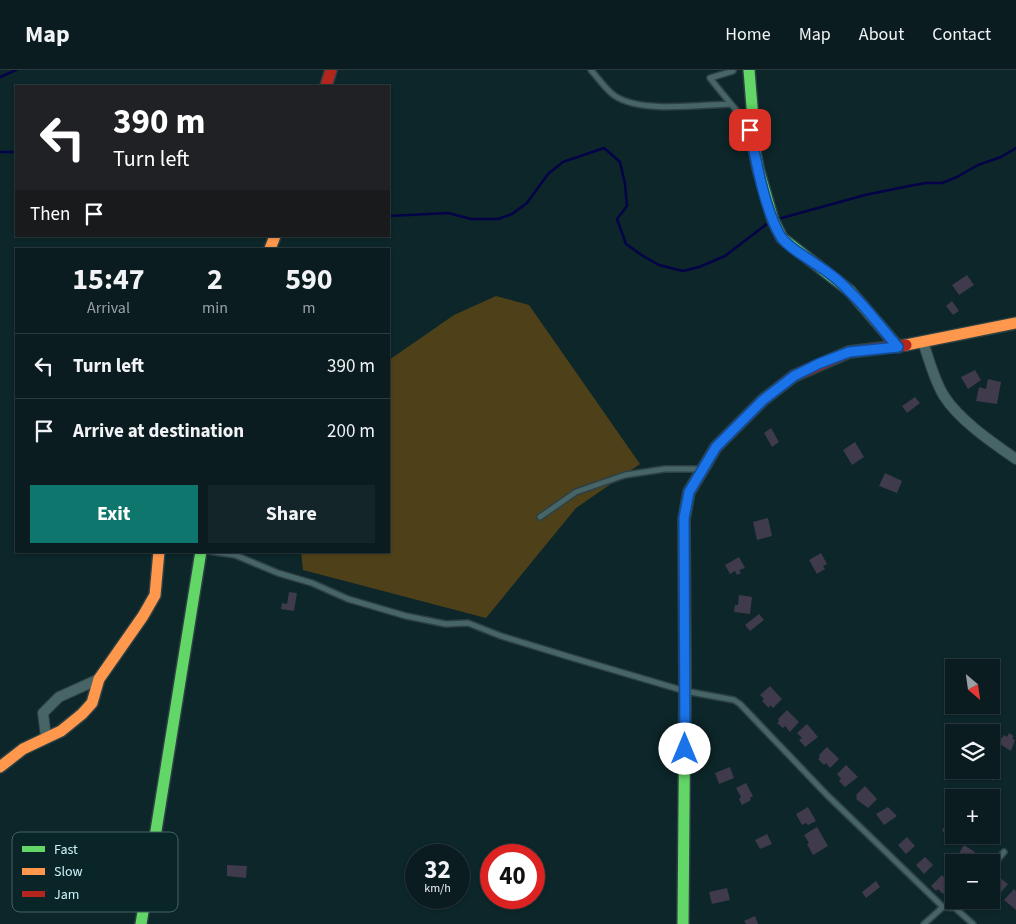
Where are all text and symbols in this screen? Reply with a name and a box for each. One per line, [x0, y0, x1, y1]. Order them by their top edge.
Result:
text: Map [25, 17, 70, 52]
text: Home [725, 22, 771, 47]
text: Map [799, 22, 831, 47]
text: About [859, 22, 904, 47]
text: Contact [932, 22, 991, 47]
text: 390 m [113, 97, 205, 147]
icon: left [30, 105, 95, 170]
pin [729, 109, 771, 151]
icon: arrive [736, 116, 764, 144]
text: Turn left [113, 143, 189, 175]
icon: arrive [80, 200, 108, 228]
text: Then [30, 201, 70, 228]
text: 15:47 [72, 258, 145, 301]
text: 2 [207, 258, 223, 301]
text: 590 [285, 258, 333, 301]
text: Arrival [87, 297, 130, 319]
text: min [202, 297, 228, 319]
text: m [302, 297, 316, 319]
icon: left [30, 352, 58, 380]
text: Turn left [73, 353, 144, 380]
text: 390 m [327, 353, 375, 380]
icon: arrive [30, 417, 58, 445]
text: Arrive at destination [73, 418, 244, 445]
text: 200 m [327, 418, 375, 445]
button: Exit [30, 485, 198, 543]
button: Share [208, 485, 375, 543]
north arrow [945, 659, 1000, 714]
map controls [945, 659, 1000, 909]
position arrow [658, 722, 710, 774]
button: layers [945, 724, 1000, 779]
button: + [945, 789, 1000, 844]
legend [12, 832, 178, 912]
text: Fast [54, 840, 78, 860]
speed limit sign: 40 [480, 844, 545, 909]
text: 32 [424, 852, 451, 888]
button: − [945, 854, 1000, 909]
text: Slow [54, 862, 83, 882]
text: km/h [424, 880, 451, 897]
text: Jam [54, 885, 79, 905]

